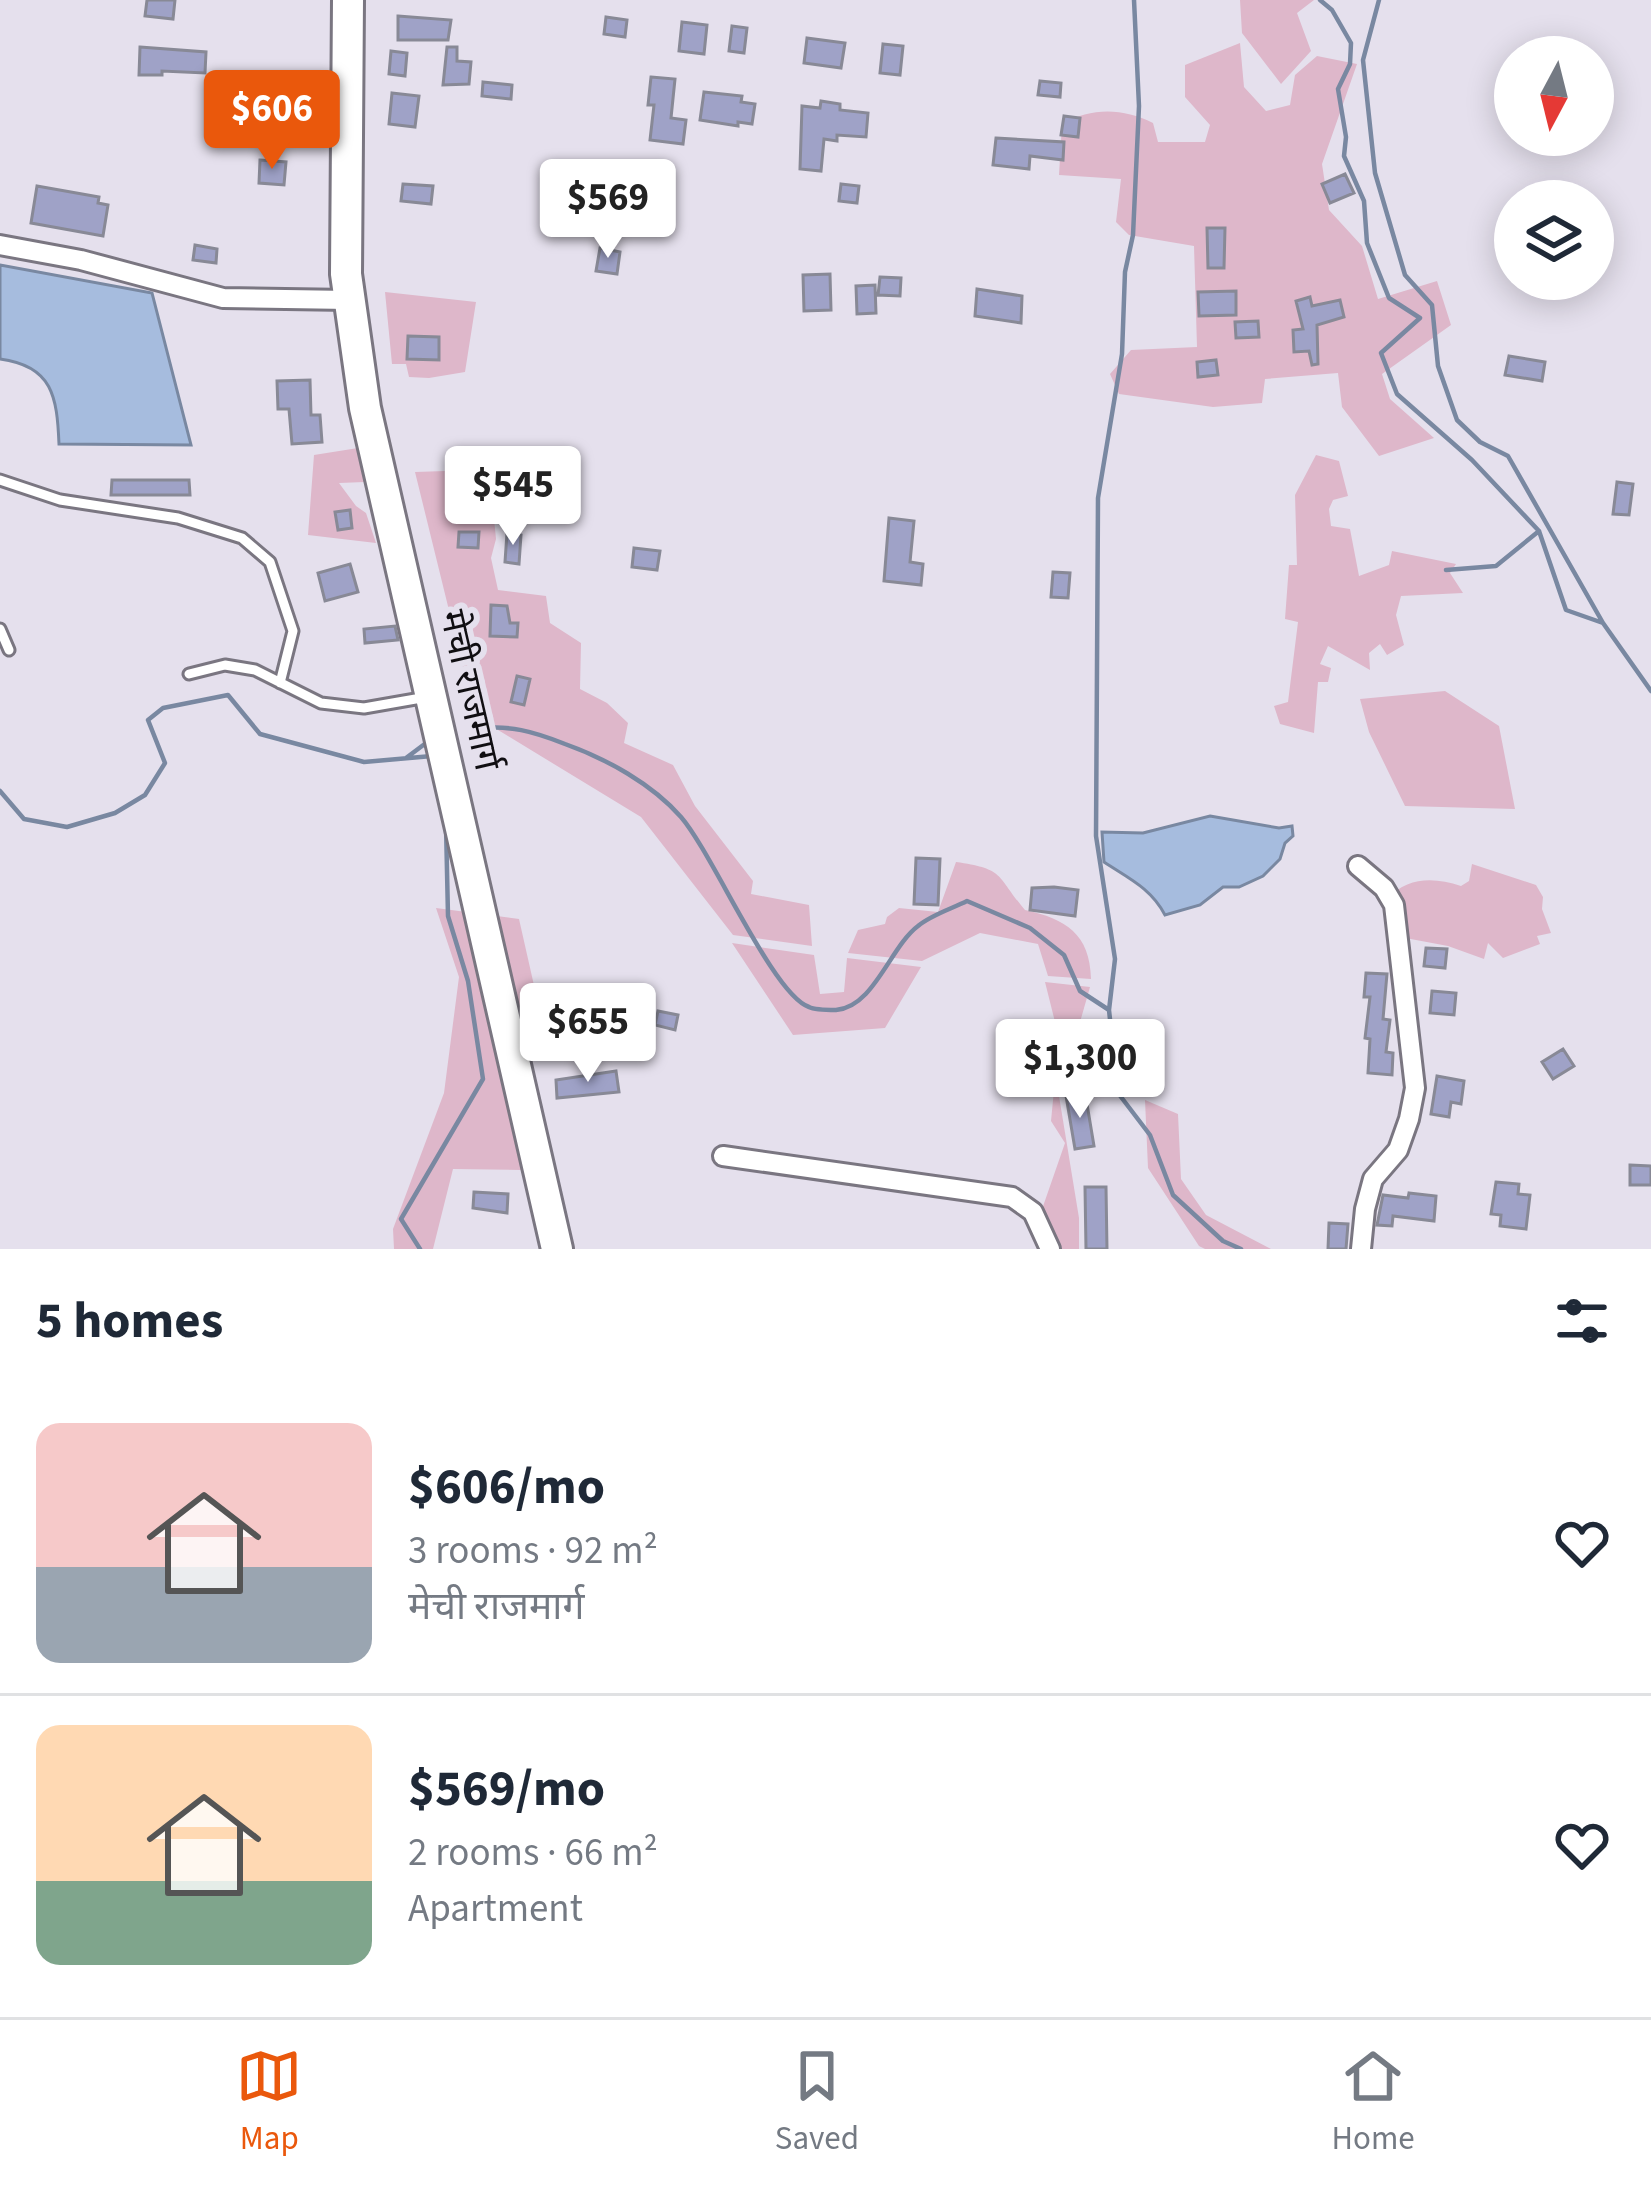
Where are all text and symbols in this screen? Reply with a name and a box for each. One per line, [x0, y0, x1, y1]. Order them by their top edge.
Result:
north arrow [1494, 36, 1614, 156]
map controls [1494, 36, 1614, 300]
pin: $606 [201, 70, 343, 172]
text: $606 [231, 81, 313, 137]
pin: $569 [537, 159, 679, 261]
text: $569 [567, 170, 649, 226]
button: layers [1494, 180, 1614, 300]
pin: $545 [442, 446, 584, 548]
text: $545 [472, 457, 554, 513]
street label: मेची राजमार्ग [426, 605, 513, 776]
pin: $655 [517, 983, 659, 1085]
text: $655 [547, 994, 629, 1050]
pin: $1,300 [982, 1019, 1178, 1121]
text: $1,300 [1023, 1030, 1137, 1086]
text: 5 homes [36, 1285, 223, 1357]
icon: filters [1549, 1288, 1615, 1354]
text: $606/mo [408, 1451, 605, 1523]
icon: home [132, 1471, 276, 1615]
icon: heart [1549, 1510, 1615, 1576]
text: 3 rooms · 92 m² [408, 1523, 658, 1579]
text: मेची राजमार्ग [408, 1579, 584, 1635]
text: $569/mo [408, 1753, 605, 1825]
icon: home [132, 1773, 276, 1917]
icon: heart [1549, 1812, 1615, 1878]
text: 2 rooms · 66 m² [408, 1825, 658, 1881]
text: Apartment [408, 1881, 583, 1937]
tab: Map [236, 2043, 302, 2162]
tab: Saved [775, 2043, 859, 2162]
tab: Home [1332, 2043, 1415, 2162]

